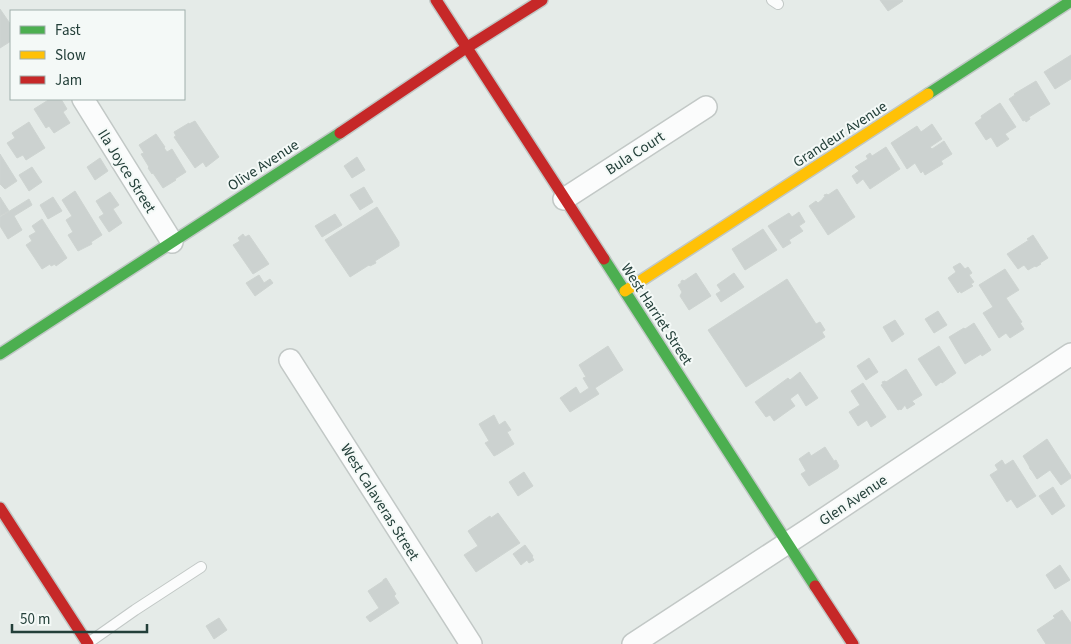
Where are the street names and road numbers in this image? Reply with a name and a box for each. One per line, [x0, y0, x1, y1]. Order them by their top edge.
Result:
street label: Grandeur Avenue [789, 96, 891, 173]
street label: Ila Joyce Street [92, 125, 161, 217]
street label: Bula Court [602, 127, 669, 180]
street label: Olive Avenue [224, 135, 303, 196]
street label: West Harriet Street [616, 259, 697, 369]
street label: West Calaveras Street [335, 440, 424, 565]
street label: Glen Avenue [815, 470, 891, 531]

